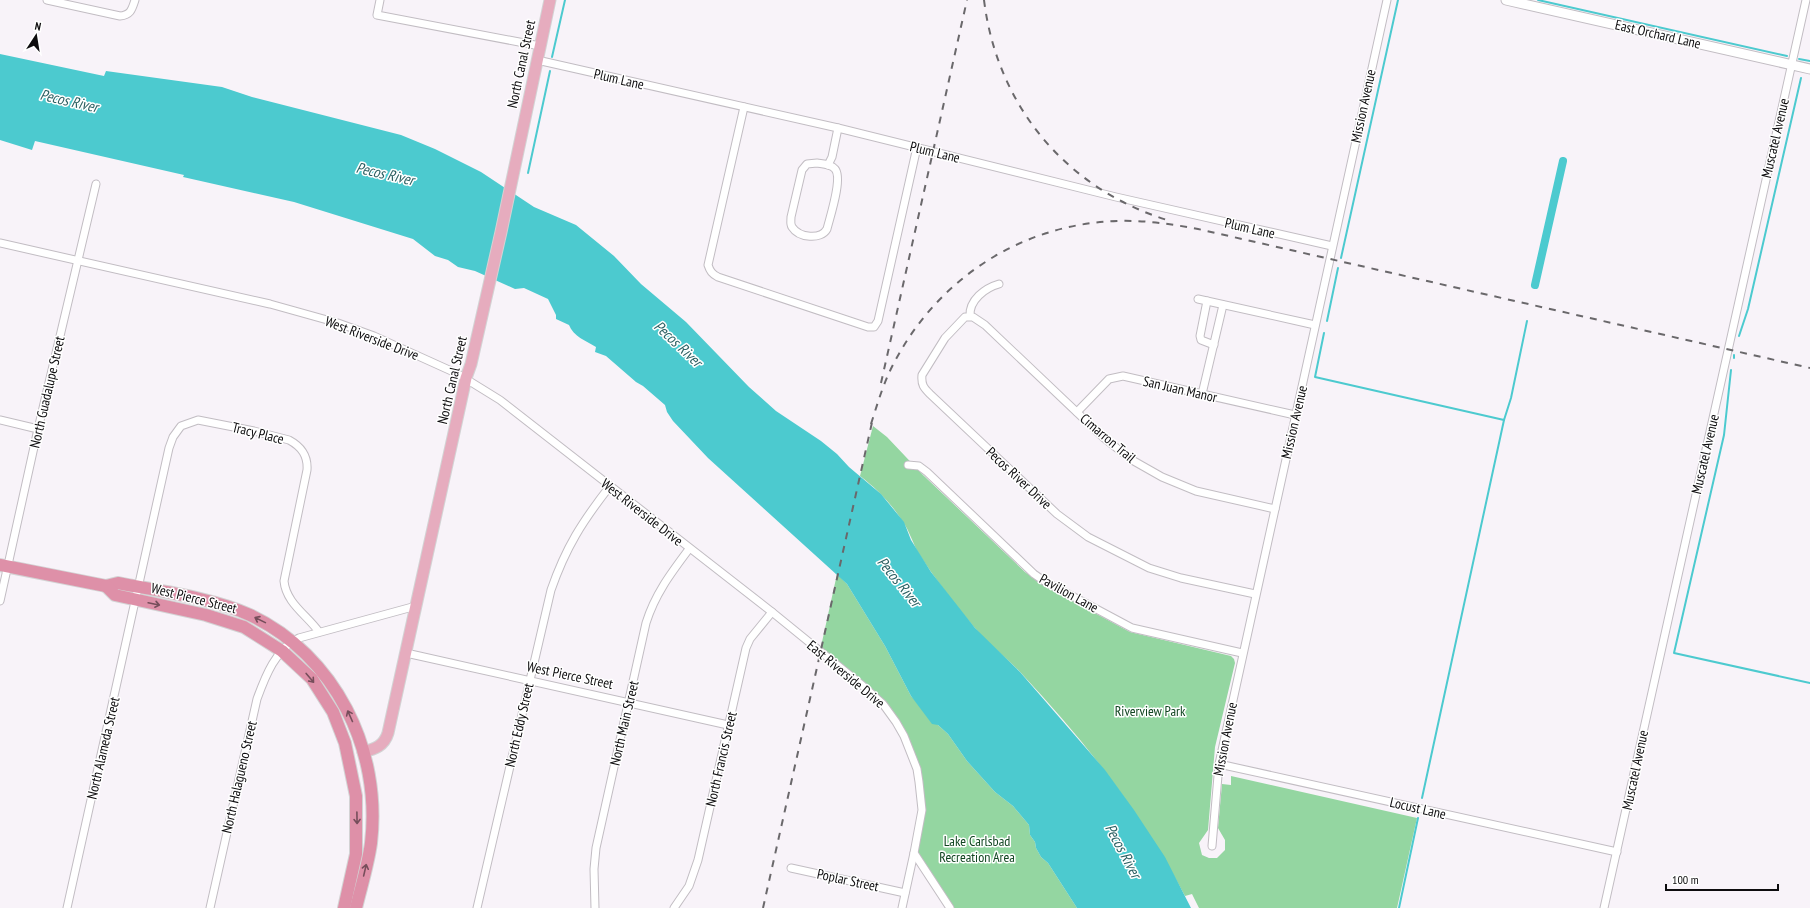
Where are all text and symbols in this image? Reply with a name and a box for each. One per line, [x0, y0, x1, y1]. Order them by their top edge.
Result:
street label: East Orchard Lane [1613, 15, 1703, 53]
north arrow [16, 16, 56, 56]
street label: North Canal Street [503, 18, 539, 110]
text: N [34, 19, 42, 34]
street label: Plum Lane [592, 65, 646, 94]
street label: Mission Avenue [1346, 67, 1380, 144]
water label: Pecos River [38, 85, 102, 117]
street label: Muscatel Avenue [1757, 96, 1793, 180]
street label: Plum Lane [908, 137, 962, 167]
water label: Pecos River [354, 158, 418, 190]
street label: Plum Lane [1223, 214, 1277, 243]
street label: West Riverside Drive [323, 312, 422, 364]
water label: Pecos River [650, 317, 708, 372]
street label: North Guadalupe Street [25, 334, 69, 450]
street label: North Canal Street [433, 334, 471, 426]
street label: San Juan Manor [1141, 372, 1219, 406]
street label: Mission Avenue [1277, 383, 1311, 460]
street label: Cimarron Trail [1076, 409, 1140, 467]
street label: Muscatel Avenue [1687, 412, 1723, 496]
street label: Tracy Place [230, 418, 286, 448]
street label: Pecos River Drive [982, 443, 1056, 513]
street label: West Riverside Drive [597, 474, 687, 550]
water label: Pecos River [873, 553, 926, 612]
street label: Pavilion Lane [1036, 569, 1102, 617]
street label: West Pierce Street [149, 579, 239, 617]
one-way arrow [147, 600, 160, 608]
one-way arrow [254, 616, 266, 623]
street label: East Riverside Drive [803, 636, 889, 712]
street label: West Pierce Street [525, 657, 615, 693]
one-way arrow [306, 672, 315, 683]
street label: North Main Street [606, 679, 643, 767]
street label: North Eddy Street [501, 681, 537, 769]
street label: North Alameda Street [82, 695, 124, 801]
street label: Mission Avenue [1209, 700, 1241, 777]
park label: Riverview Park [1115, 702, 1186, 720]
one-way arrow [346, 710, 353, 722]
street label: North Francis Street [701, 710, 741, 808]
street label: North Halagueno Street [217, 719, 261, 835]
street label: Muscatel Avenue [1618, 728, 1652, 812]
street label: Locust Lane [1388, 793, 1448, 823]
one-way arrow [353, 811, 361, 824]
water label: Pecos River [1101, 820, 1147, 883]
park label: Lake Carlsbad Recreation Area [939, 832, 1015, 866]
one-way arrow [361, 864, 369, 877]
street label: Poplar Street [815, 865, 881, 895]
scale bar [1666, 866, 1778, 892]
text: 100 m [1672, 872, 1699, 887]

